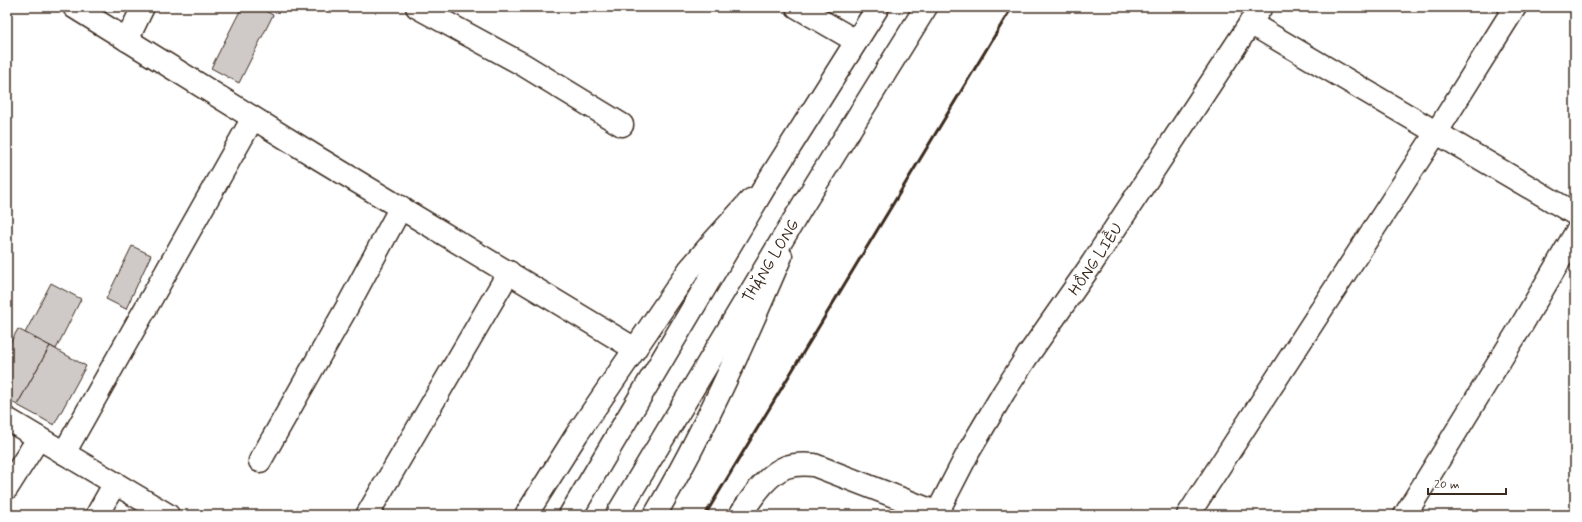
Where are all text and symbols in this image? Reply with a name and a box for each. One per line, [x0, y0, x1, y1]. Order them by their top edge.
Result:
street label: THĂNG LONG [738, 215, 804, 307]
street label: HỒNG LIỄU [1064, 219, 1128, 300]
scale bar [1428, 470, 1506, 496]
text: 20 m [1434, 477, 1460, 493]

